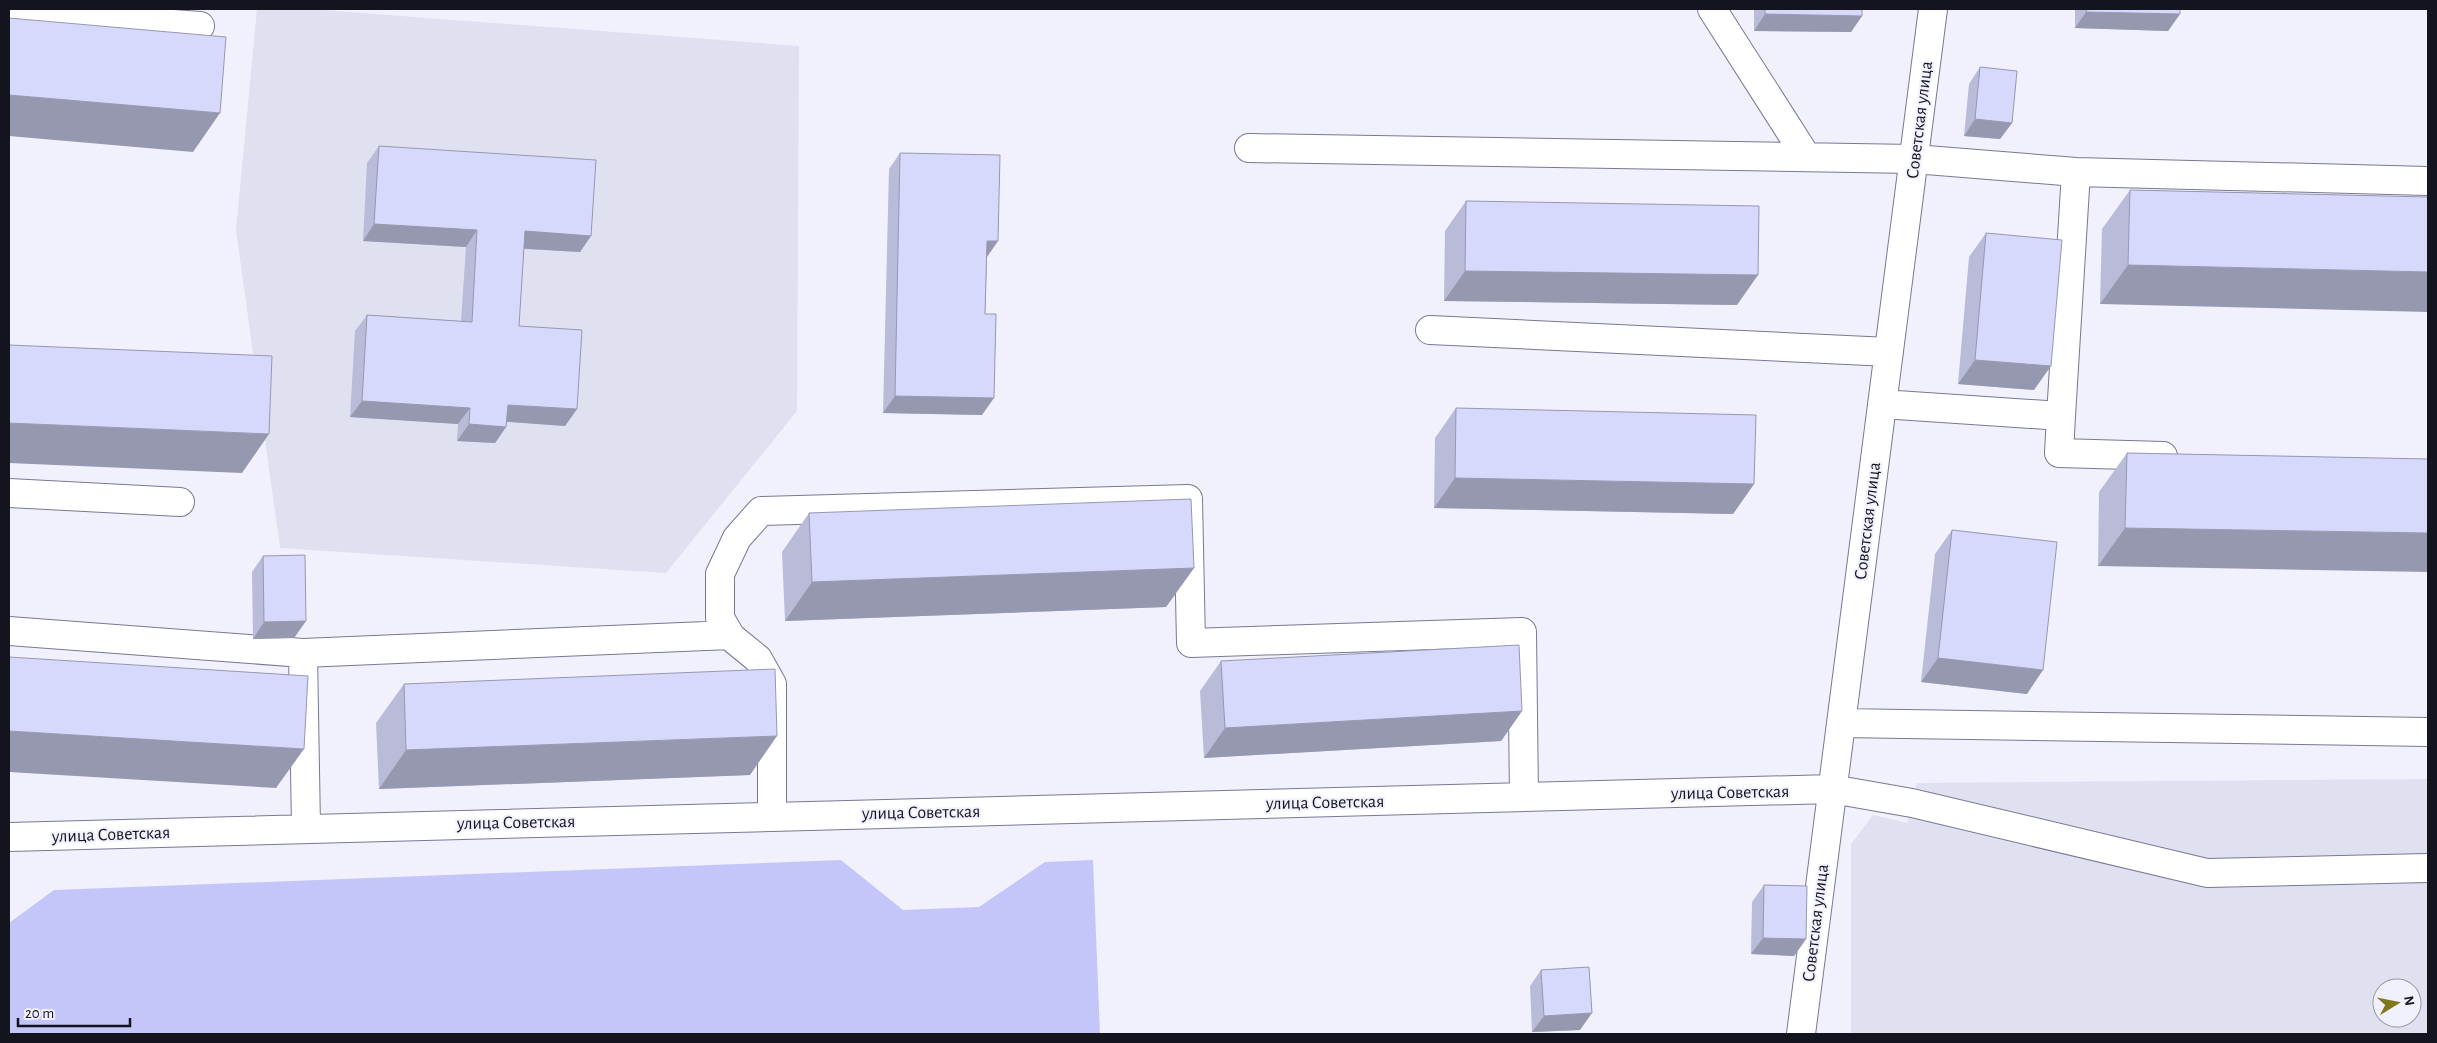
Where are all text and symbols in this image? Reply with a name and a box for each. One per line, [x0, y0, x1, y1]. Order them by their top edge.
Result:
street label: Советская улица [1904, 60, 1936, 180]
street label: Советская улица [1852, 461, 1884, 581]
street label: улица Советская [1670, 783, 1789, 803]
street label: улица Советская [1265, 793, 1384, 813]
street label: улица Советская [861, 803, 980, 823]
street label: улица Советская [456, 813, 575, 833]
street label: улица Советская [51, 824, 171, 846]
street label: Советская улица [1800, 863, 1832, 983]
north arrow [2372, 978, 2422, 1028]
text: N [2401, 995, 2417, 1007]
scale bar [18, 996, 130, 1028]
text: 20 m [25, 1006, 54, 1021]

